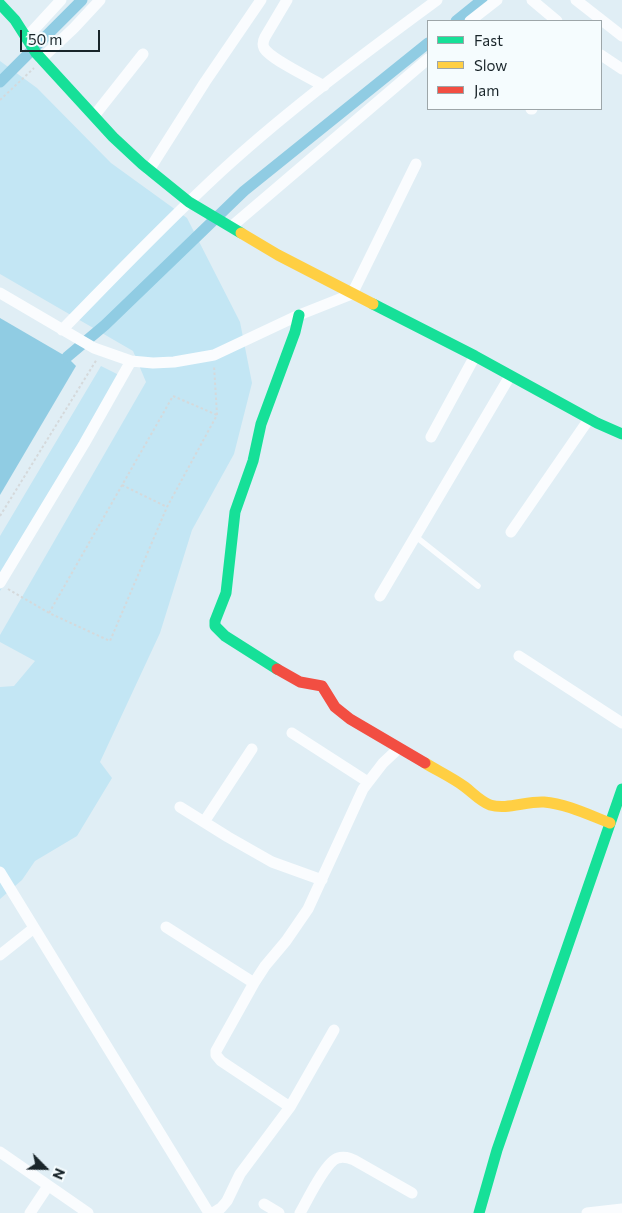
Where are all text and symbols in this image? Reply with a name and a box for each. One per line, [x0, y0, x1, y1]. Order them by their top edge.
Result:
scale bar [22, 20, 102, 52]
legend [427, 20, 602, 110]
text: 50 m [28, 30, 62, 48]
text: Fast [474, 31, 503, 49]
text: Slow [474, 56, 507, 74]
text: Jam [474, 81, 499, 99]
north arrow [20, 1143, 70, 1193]
text: N [49, 1166, 69, 1182]

